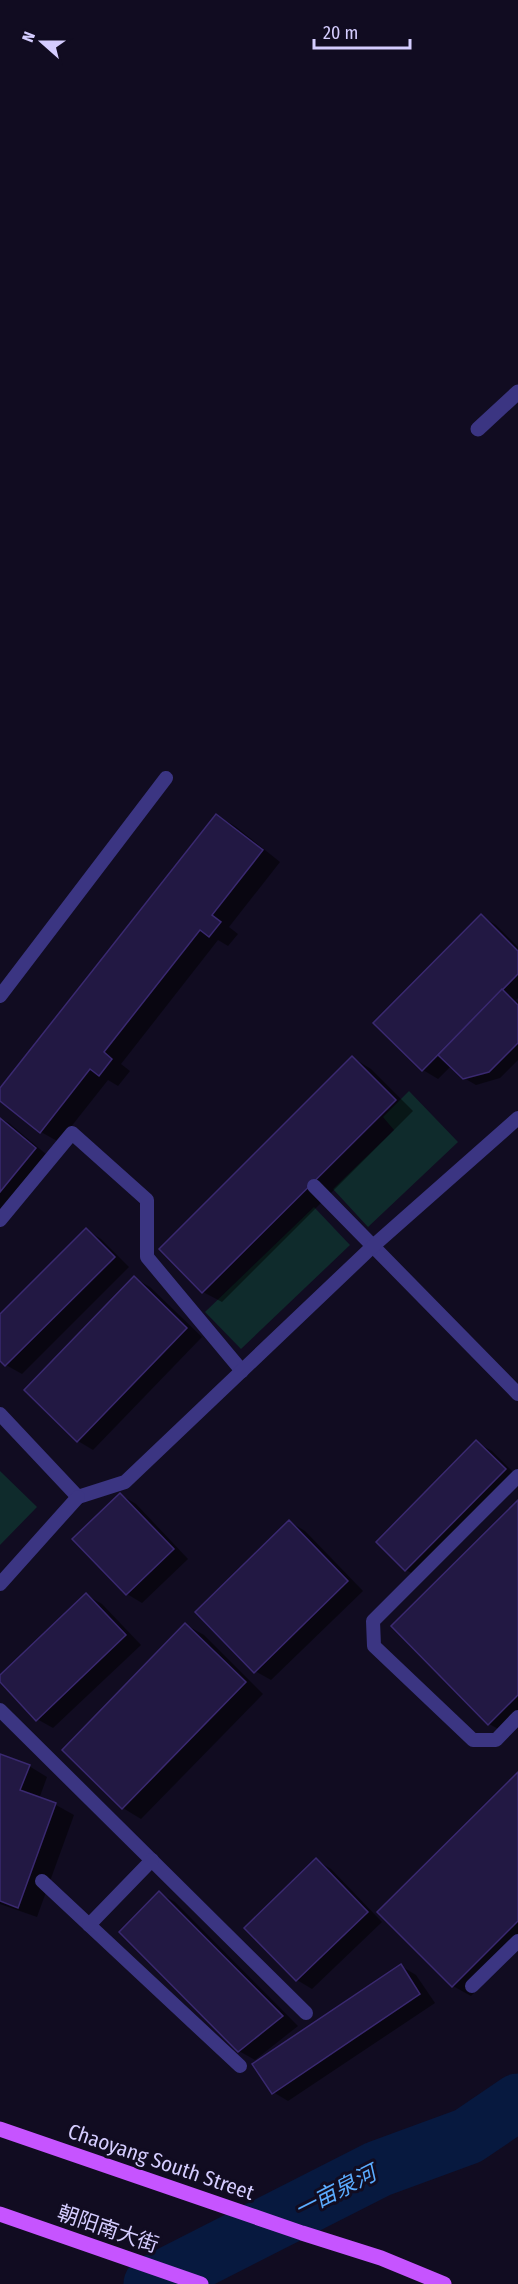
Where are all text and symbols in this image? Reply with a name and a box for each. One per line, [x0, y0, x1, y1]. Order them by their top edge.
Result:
north arrow [12, 12, 72, 72]
scale bar [314, 12, 410, 50]
text: 20 m [323, 22, 358, 44]
text: N [18, 29, 39, 45]
street label: Chaoyang South Street [65, 2118, 258, 2206]
water label: 一亩泉河 [290, 2158, 384, 2223]
street label: 朝阳南大街 [54, 2200, 162, 2258]

